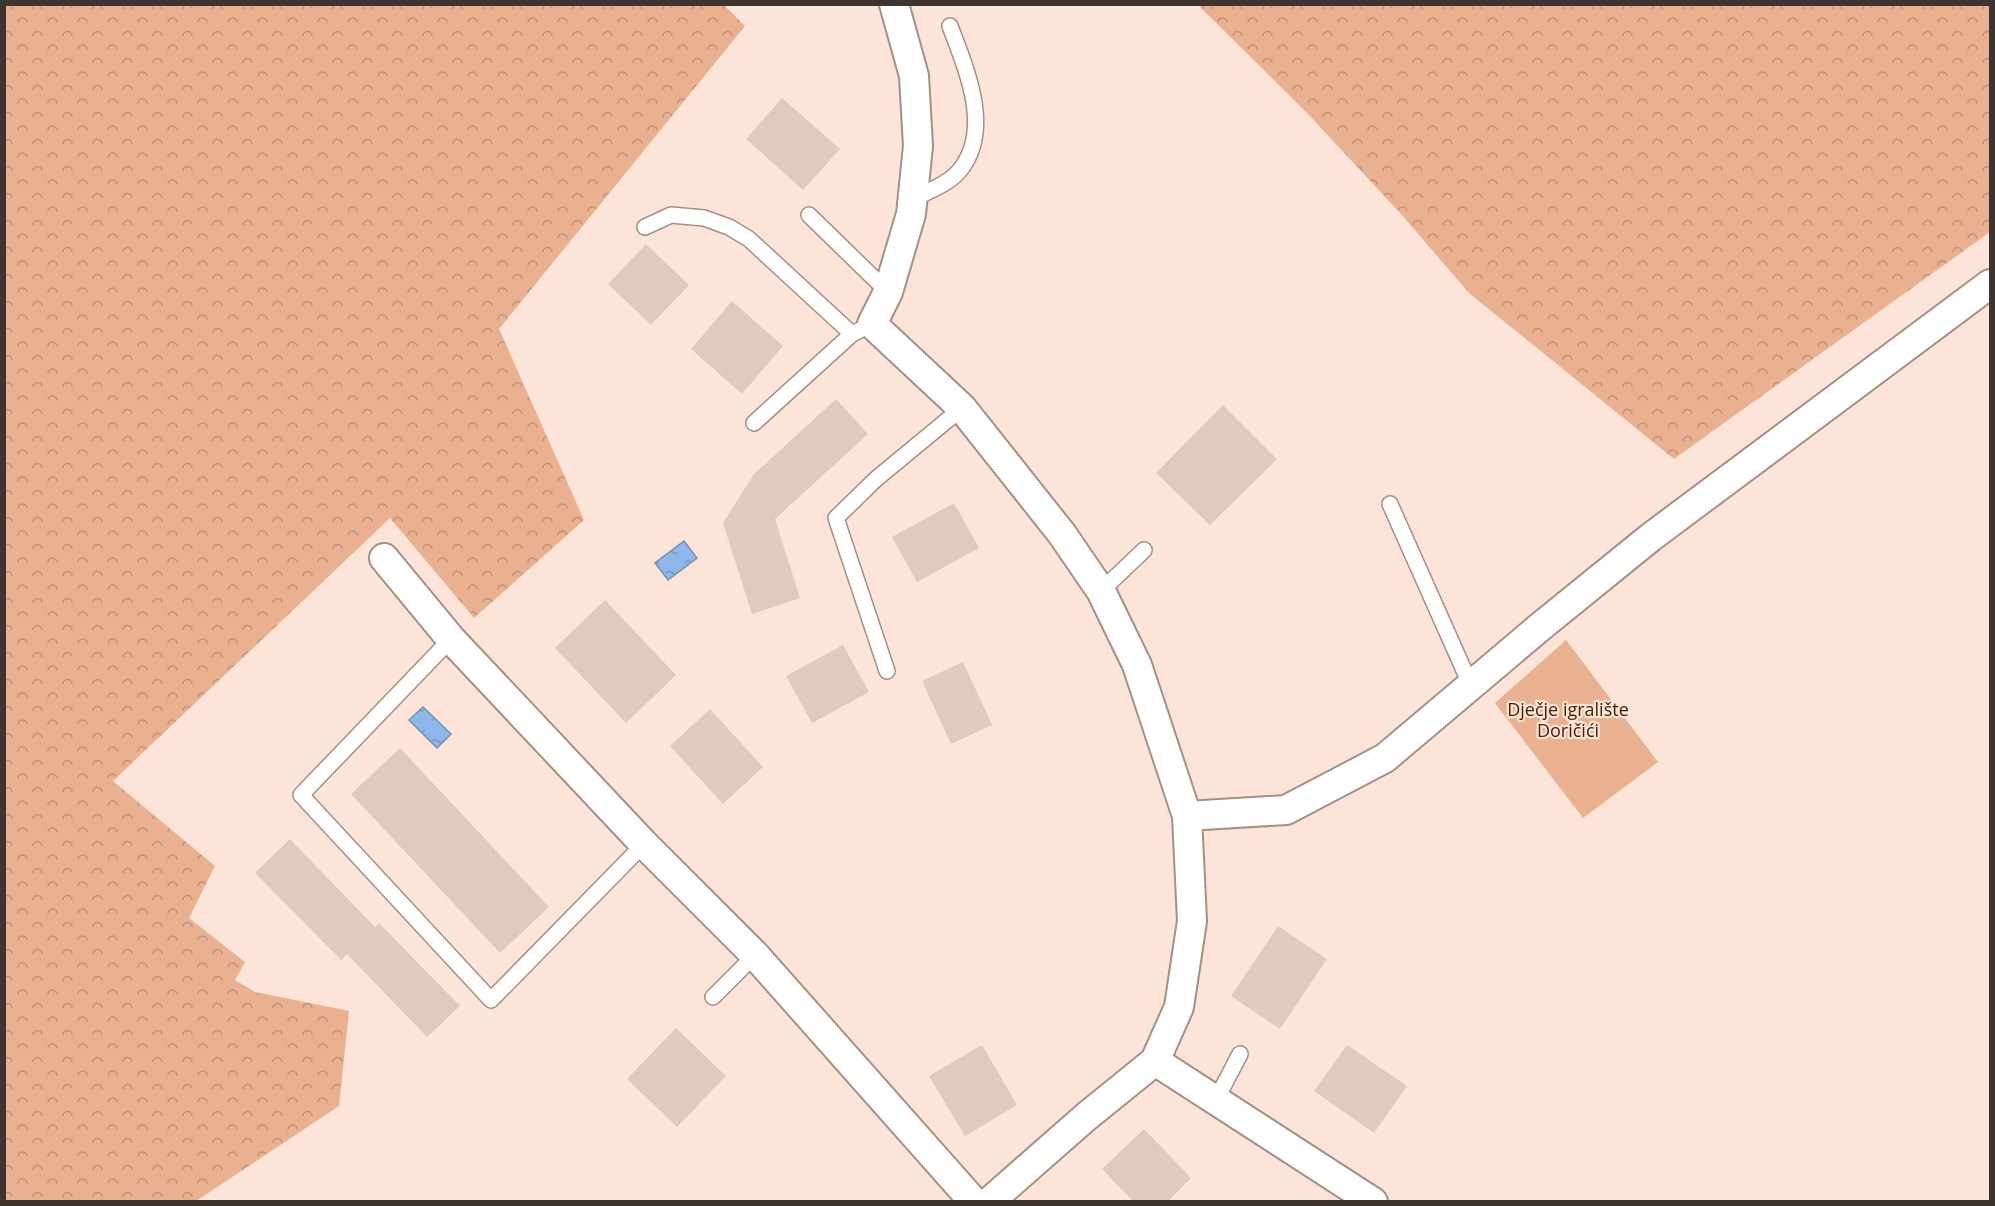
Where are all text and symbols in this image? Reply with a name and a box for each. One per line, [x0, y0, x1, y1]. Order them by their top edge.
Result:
park label: Dječje igralište Doričići [1507, 697, 1629, 742]

